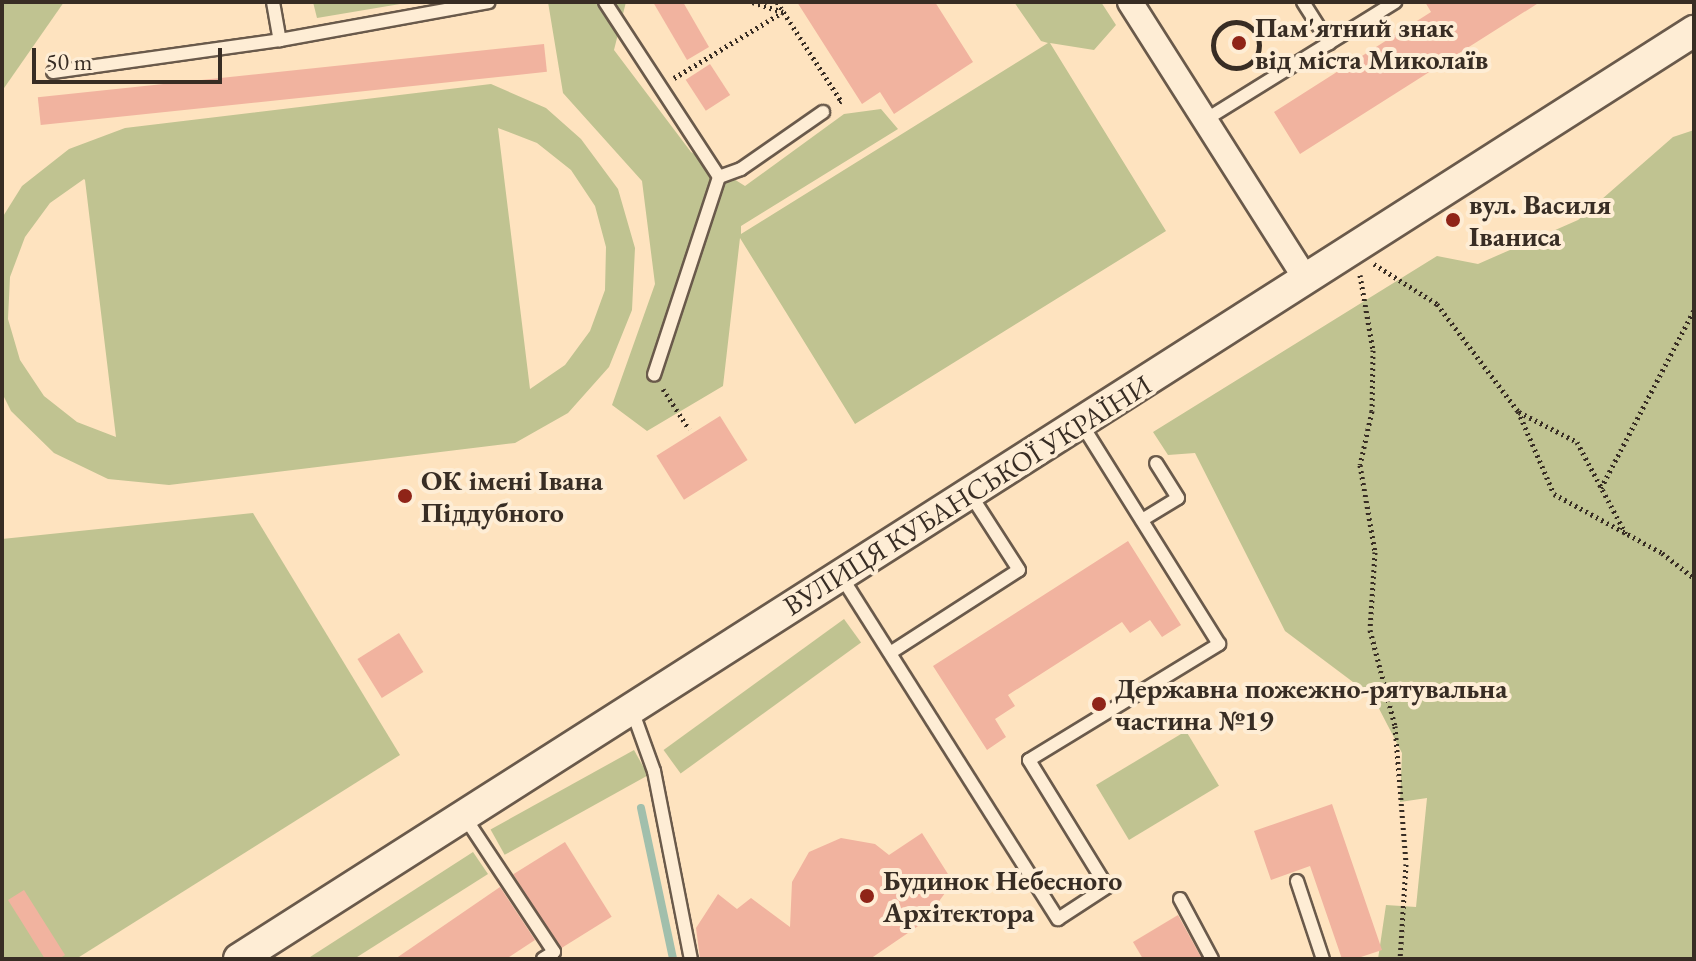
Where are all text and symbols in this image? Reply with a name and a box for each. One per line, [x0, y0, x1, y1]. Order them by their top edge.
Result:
place label: Пам'ятний знак від міста Миколаїв [1255, 10, 1488, 76]
scale bar [36, 32, 226, 82]
marker: Пам'ятний знак від міста Миколаїв [1230, 34, 1248, 52]
text: 50 m [46, 46, 93, 77]
place label: вул. Василя Іваниса [1469, 187, 1611, 253]
marker: вул. Василя Іваниса [1444, 211, 1462, 229]
street label: ВУЛИЦЯ КУБАНСЬКОЇ УКРАЇНИ [777, 368, 1157, 622]
place label: ОК імені Івана Піддубного [421, 463, 603, 529]
marker: ОК імені Івана Піддубного [396, 487, 414, 505]
place label: Державна пожежно-рятувальна частина №19 [1115, 671, 1508, 737]
marker: Державна пожежно-рятувальна частина №19 [1090, 695, 1108, 713]
place label: Будинок Небесного Архітектора [883, 863, 1122, 929]
marker: Будинок Небесного Архітектора [858, 887, 876, 905]

